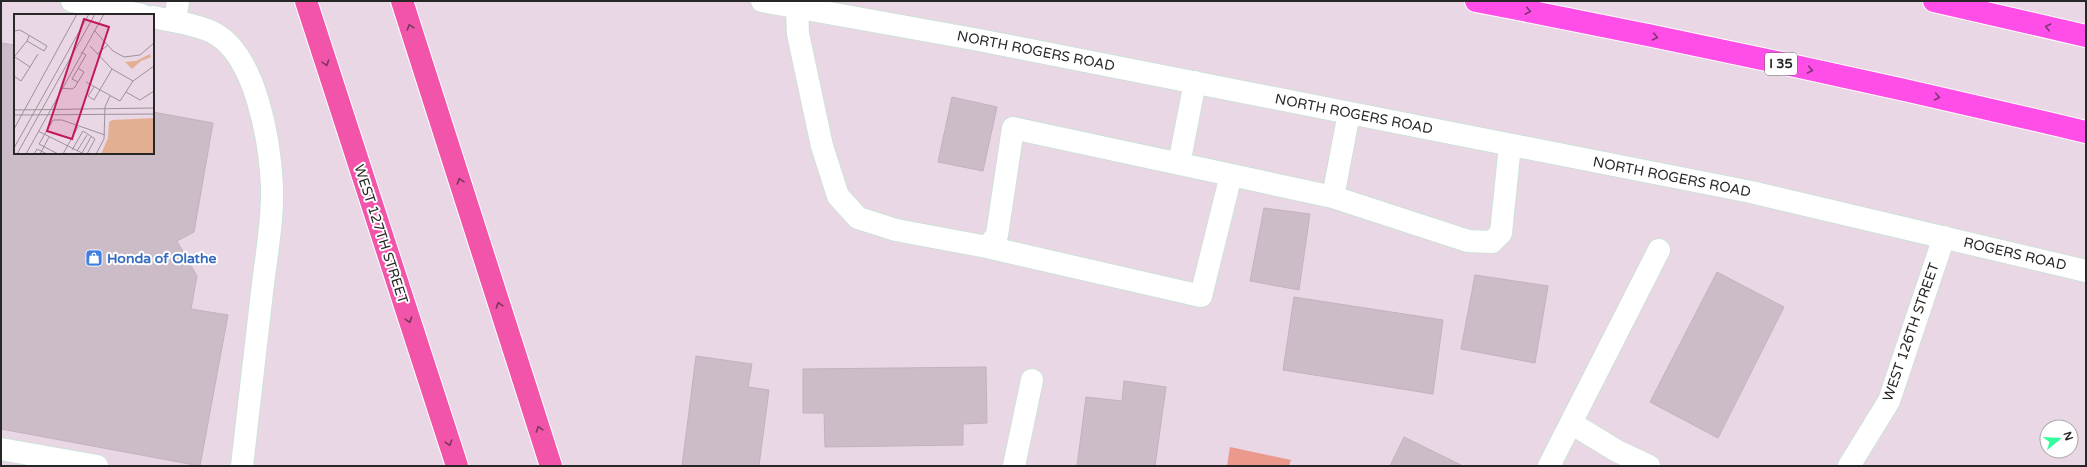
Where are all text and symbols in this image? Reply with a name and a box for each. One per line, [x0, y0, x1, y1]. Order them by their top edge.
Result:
one-way arrow [1525, 6, 1531, 15]
inset map [14, 14, 154, 154]
one-way arrow [406, 24, 415, 31]
one-way arrow [2045, 24, 2051, 32]
street label: NORTH ROGERS ROAD [956, 27, 1116, 75]
one-way arrow [1652, 32, 1658, 40]
road number: I 35 [1765, 53, 1797, 75]
one-way arrow [321, 59, 329, 66]
one-way arrow [1807, 65, 1813, 73]
street label: NORTH ROGERS ROAD [1274, 90, 1434, 138]
one-way arrow [1934, 92, 1940, 100]
street label: NORTH ROGERS ROAD [1592, 153, 1752, 201]
street label: WEST 127TH STREET [350, 162, 412, 306]
one-way arrow [456, 178, 465, 185]
street label: ROGERS ROAD [1962, 234, 2068, 274]
shop icon: Honda of Olathe [84, 248, 104, 268]
place label: Honda of Olathe [107, 250, 216, 267]
street label: WEST 126TH STREET [1879, 260, 1943, 404]
one-way arrow [496, 302, 504, 309]
one-way arrow [404, 316, 413, 323]
north arrow [2039, 419, 2079, 459]
one-way arrow [535, 426, 544, 433]
text: N [2060, 430, 2076, 442]
one-way arrow [444, 440, 453, 447]

